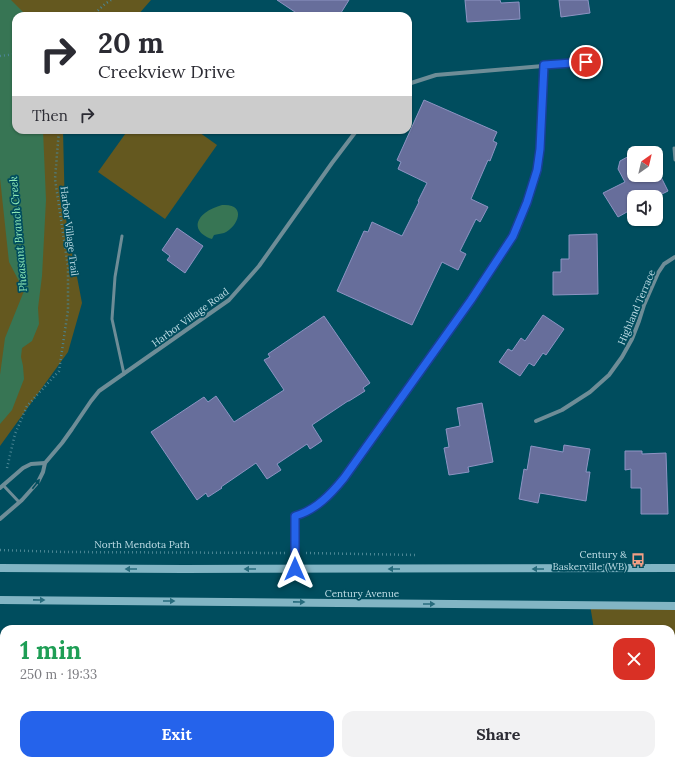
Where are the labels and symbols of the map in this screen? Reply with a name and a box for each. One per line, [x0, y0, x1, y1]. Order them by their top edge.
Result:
pin [569, 45, 603, 79]
north arrow [627, 146, 663, 182]
water label: Pheasant Branch Creek [6, 175, 30, 292]
street label: Harbor Village Trail [58, 185, 81, 277]
street label: Highland Terrace [615, 267, 658, 347]
street label: Harbor Village Road [149, 285, 231, 350]
one-way arrow [32, 478, 41, 489]
street label: North Mendota Path [94, 538, 190, 551]
position arrow [274, 548, 316, 590]
place label: Century & Baskerville (WB) [552, 548, 628, 573]
bus stop icon: Century & Baskerville (WB) [630, 552, 646, 568]
one-way arrow [124, 566, 137, 572]
one-way arrow [243, 566, 256, 572]
one-way arrow [387, 566, 400, 572]
one-way arrow [531, 566, 544, 572]
street label: Century Avenue [325, 587, 400, 600]
one-way arrow [33, 597, 46, 603]
one-way arrow [163, 598, 176, 604]
one-way arrow [293, 599, 305, 606]
one-way arrow [423, 600, 435, 607]

